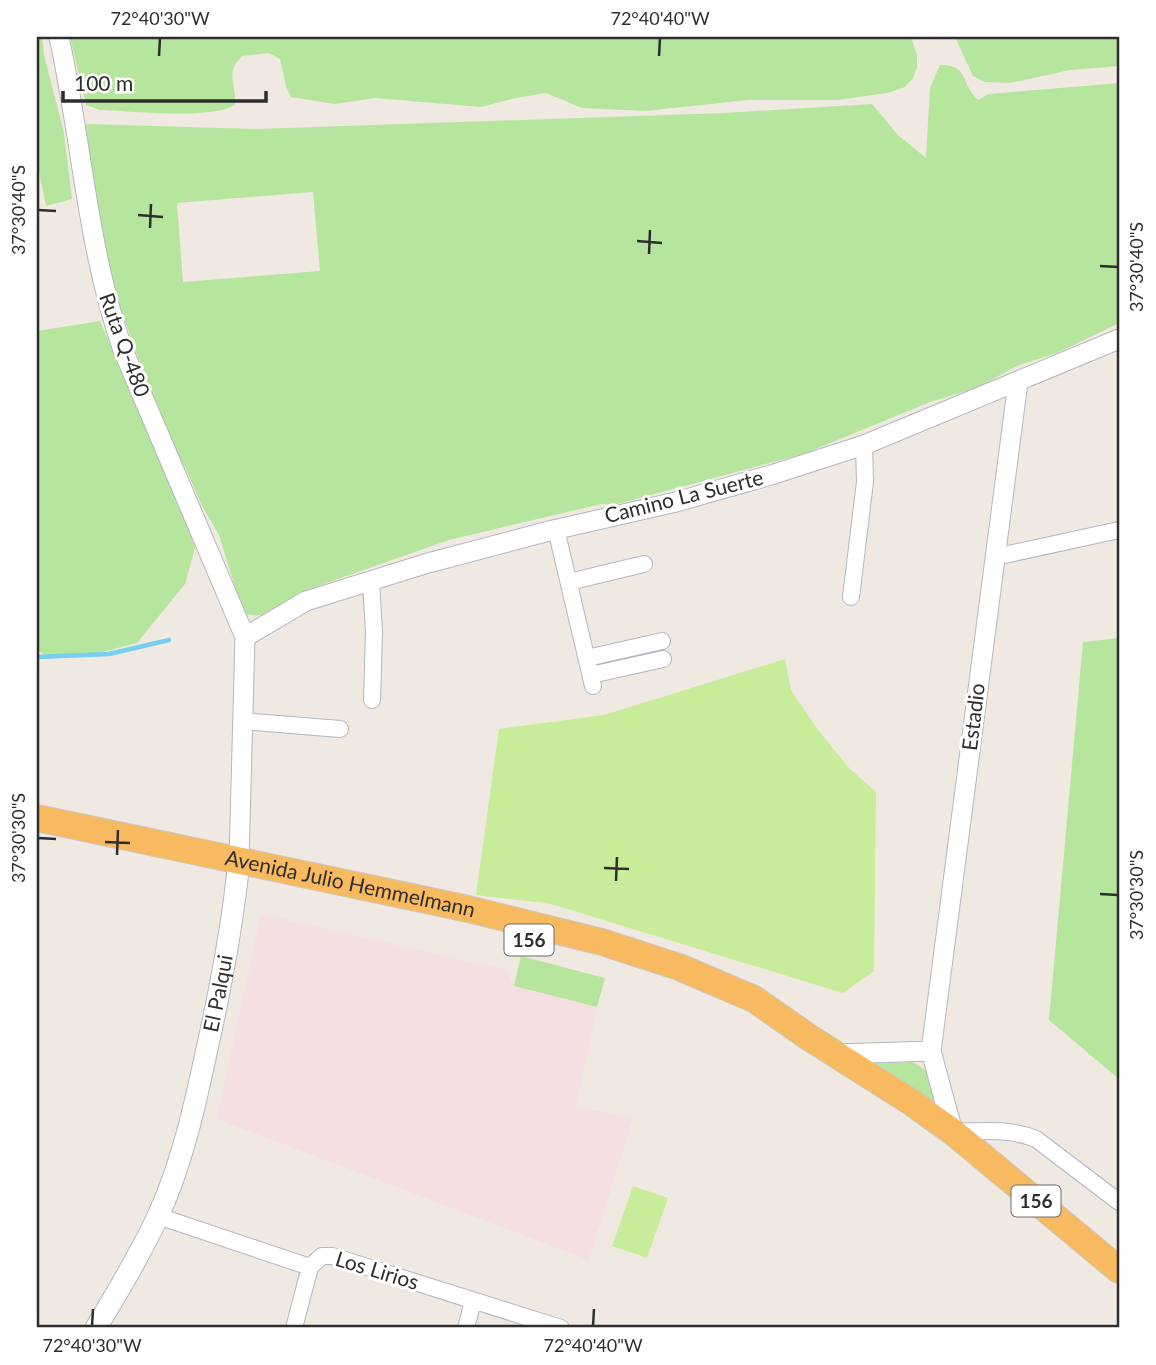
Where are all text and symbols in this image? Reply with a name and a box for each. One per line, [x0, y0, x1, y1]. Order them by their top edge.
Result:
text: 72°40'30"W [110, 7, 210, 29]
text: 72°40'40"W [610, 7, 710, 29]
scale bar [63, 60, 266, 104]
text: 100 m [74, 70, 133, 95]
text: 37°30'40"S [7, 165, 29, 255]
text: 37°30'40"S [1125, 222, 1147, 312]
street label: Ruta Q-480 [95, 289, 156, 400]
street label: Camino La Suerte [602, 464, 766, 527]
street label: Estadio [956, 682, 989, 752]
text: 37°30'30"S [7, 793, 29, 883]
street label: Avenida Julio Hemmelmann [223, 844, 478, 921]
text: 37°30'30"S [1125, 850, 1147, 940]
road number: 156 [504, 924, 554, 956]
street label: El Palqui [197, 953, 237, 1034]
road number: 156 [1012, 1186, 1060, 1217]
street label: Los Lirios [333, 1245, 422, 1294]
text: 72°40'30"W [42, 1334, 142, 1356]
text: 72°40'40"W [543, 1334, 643, 1356]

